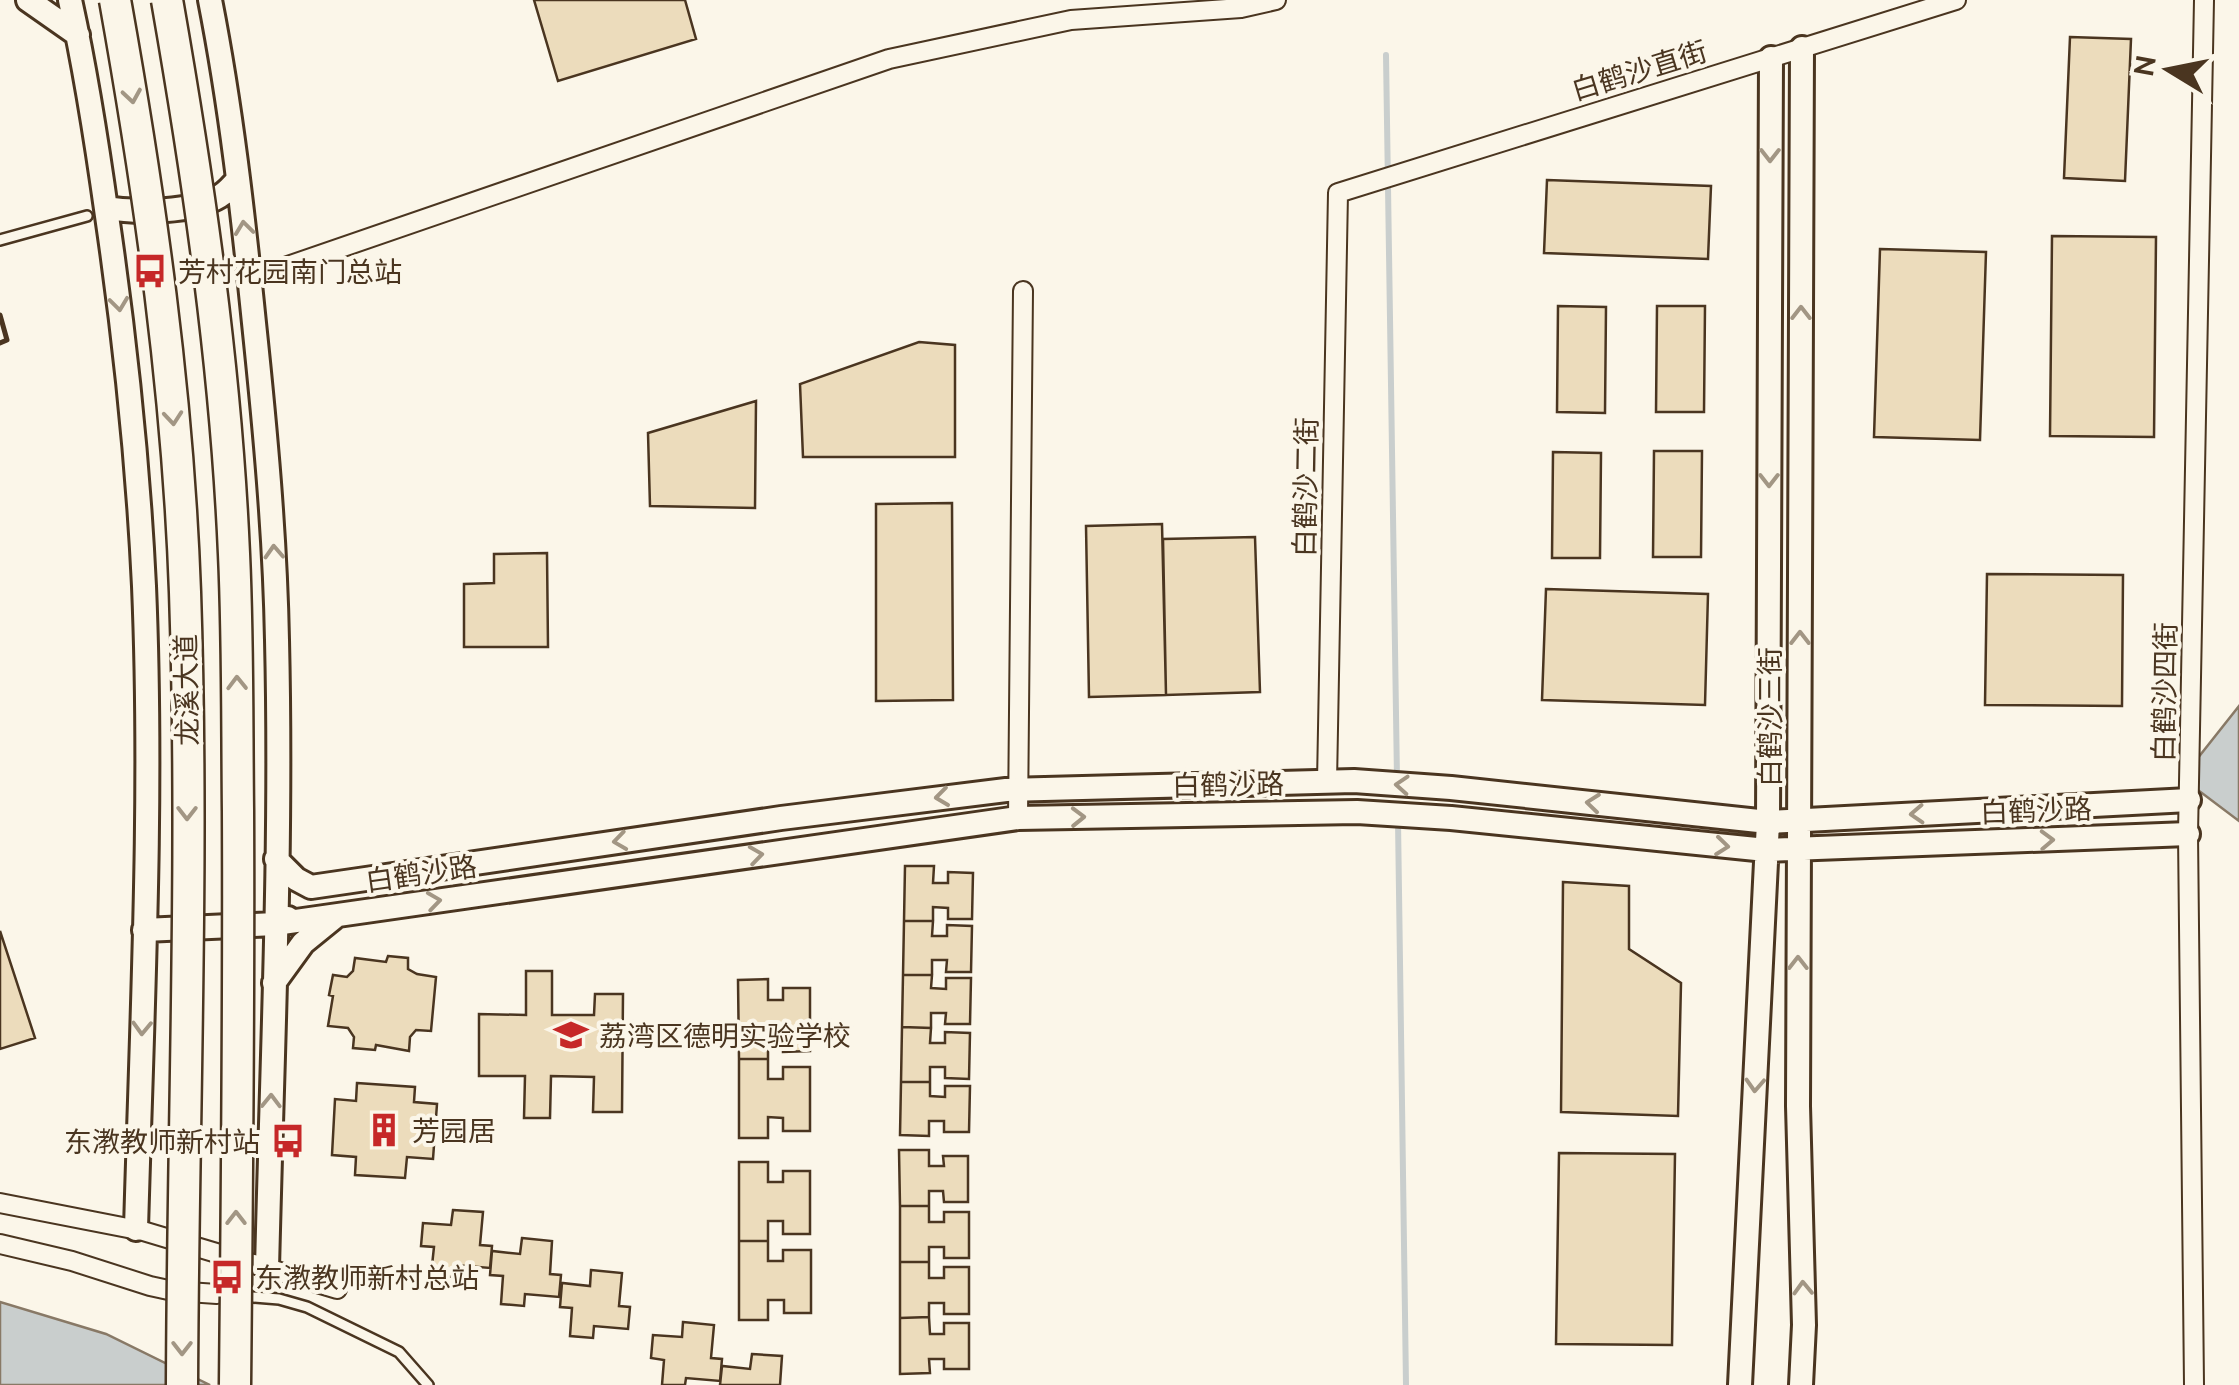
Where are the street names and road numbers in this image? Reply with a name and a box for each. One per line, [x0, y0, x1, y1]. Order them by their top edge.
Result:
street label: 白鹤沙直街 [1568, 35, 1710, 105]
street label: 白鹤沙二街 [1288, 417, 1322, 557]
street label: 白鹤沙四街 [2147, 622, 2181, 762]
street label: 龙溪大道 [170, 634, 202, 746]
street label: 白鹤沙三街 [1754, 647, 1785, 787]
street label: 白鹤沙路 [1172, 768, 1284, 800]
street label: 白鹤沙路 [1979, 793, 2093, 827]
street label: 白鹤沙路 [363, 850, 479, 896]

